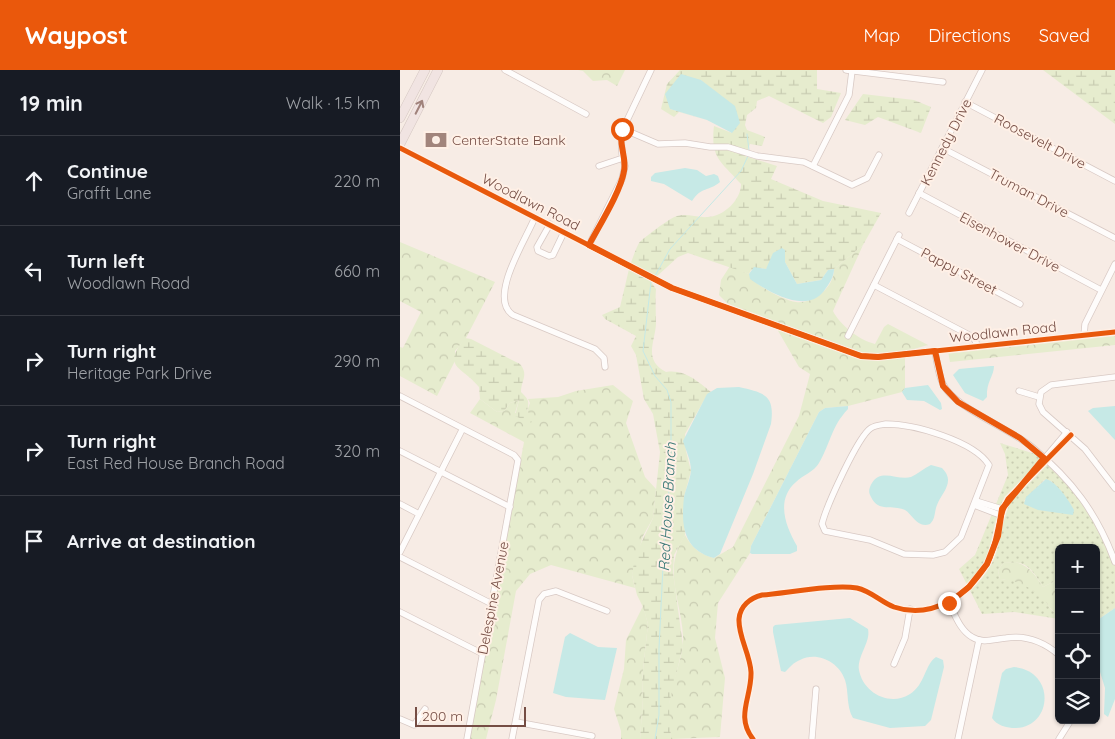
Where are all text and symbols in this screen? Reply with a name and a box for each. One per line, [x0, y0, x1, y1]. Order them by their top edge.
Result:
text: Waypost [25, 20, 128, 50]
text: Map [863, 24, 900, 47]
text: Directions [928, 24, 1011, 47]
text: Saved [1039, 24, 1090, 47]
text: 19 min [20, 90, 83, 116]
text: Walk · 1.5 km [286, 93, 380, 113]
street label: Kennedy Drive [916, 95, 976, 188]
one-way arrow [415, 100, 424, 115]
street label: Roosevelt Drive [991, 109, 1089, 173]
route start [611, 118, 634, 141]
bank icon: CenterState Bank [423, 127, 449, 153]
place label: CenterState Bank [452, 131, 566, 149]
text: Continue [67, 159, 148, 183]
street label: Truman Drive [986, 164, 1072, 222]
icon: ahead [20, 167, 48, 195]
street label: Woodlawn Road [479, 170, 583, 234]
text: 220 m [334, 171, 380, 191]
text: Grafft Lane [67, 183, 152, 203]
street label: Eisenhower Drive [957, 208, 1063, 276]
street label: Pappy Street [918, 243, 1000, 299]
text: Turn left [67, 249, 145, 273]
icon: left [20, 257, 48, 285]
text: 660 m [334, 261, 380, 281]
text: Woodlawn Road [67, 273, 190, 293]
street label: Woodlawn Road [949, 317, 1057, 347]
text: Turn right [67, 339, 156, 363]
icon: right [20, 347, 48, 375]
text: 290 m [334, 351, 380, 371]
text: Heritage Park Drive [67, 363, 212, 383]
text: Turn right [67, 429, 156, 453]
icon: right [20, 437, 48, 465]
text: 320 m [334, 441, 380, 461]
water label: Red House Branch [654, 442, 680, 572]
text: East Red House Branch Road [67, 453, 285, 473]
icon: arrive [20, 527, 48, 555]
text: Arrive at destination [67, 529, 256, 553]
street label: Delespine Avenue [473, 540, 513, 656]
map controls [1055, 544, 1100, 724]
button: + [1055, 544, 1100, 589]
button: − [1055, 589, 1100, 634]
route end [938, 592, 961, 615]
button: locate [1055, 634, 1100, 679]
button: layers [1055, 679, 1100, 724]
scale bar [415, 704, 526, 727]
text: 200 m [422, 707, 463, 725]

